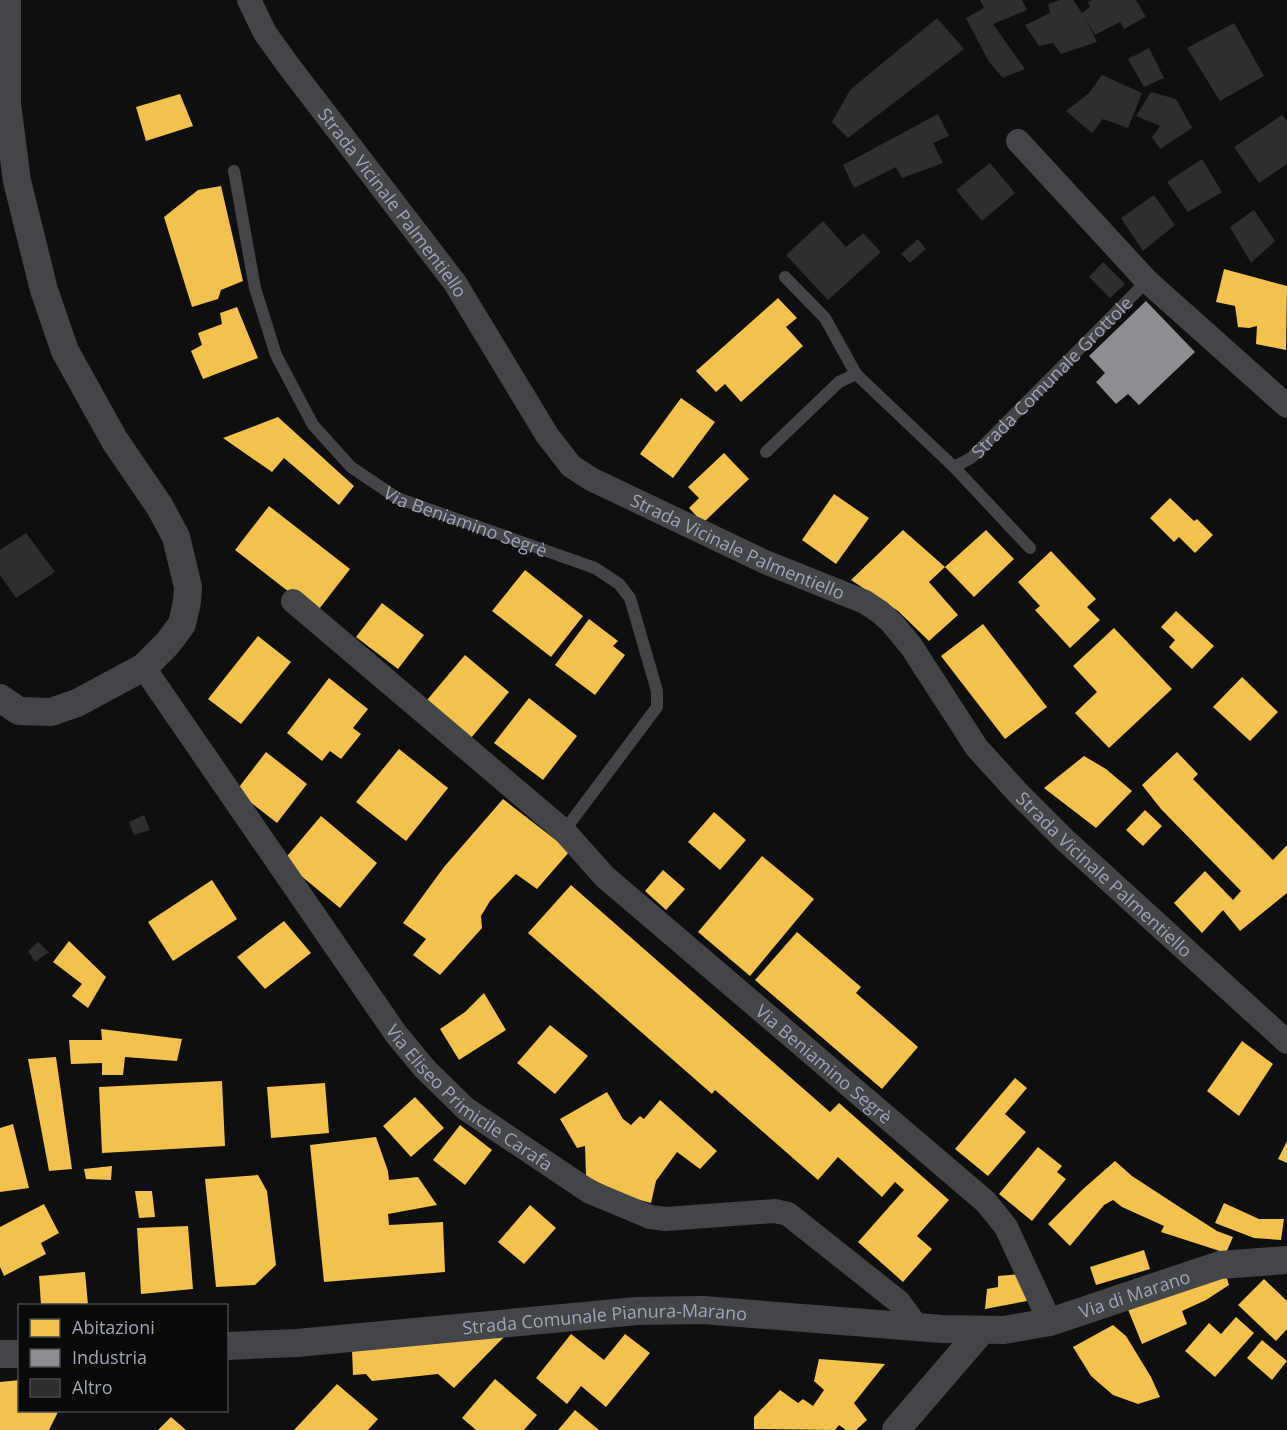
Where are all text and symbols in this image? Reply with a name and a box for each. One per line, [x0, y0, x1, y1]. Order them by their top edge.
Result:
street label: Strada Vicinale Palmentiello [313, 103, 473, 302]
street label: Strada Comunale Grottole [966, 291, 1137, 463]
street label: Via Beniamino Segrè [379, 480, 551, 562]
street label: Strada Vicinale Palmentiello [627, 488, 848, 605]
street label: Strada Vicinale Palmentiello [1011, 786, 1198, 962]
street label: Via Beniamino Segrè [751, 999, 897, 1129]
street label: Via Eliseo Primicile Carafa [381, 1019, 558, 1176]
street label: Via di Marano [1076, 1264, 1193, 1323]
street label: Strada Comunale Pianura-Marano [461, 1298, 748, 1339]
legend [18, 1304, 228, 1412]
text: Abitazioni [72, 1315, 155, 1339]
text: Industria [72, 1345, 147, 1369]
text: Altro [72, 1375, 113, 1399]

